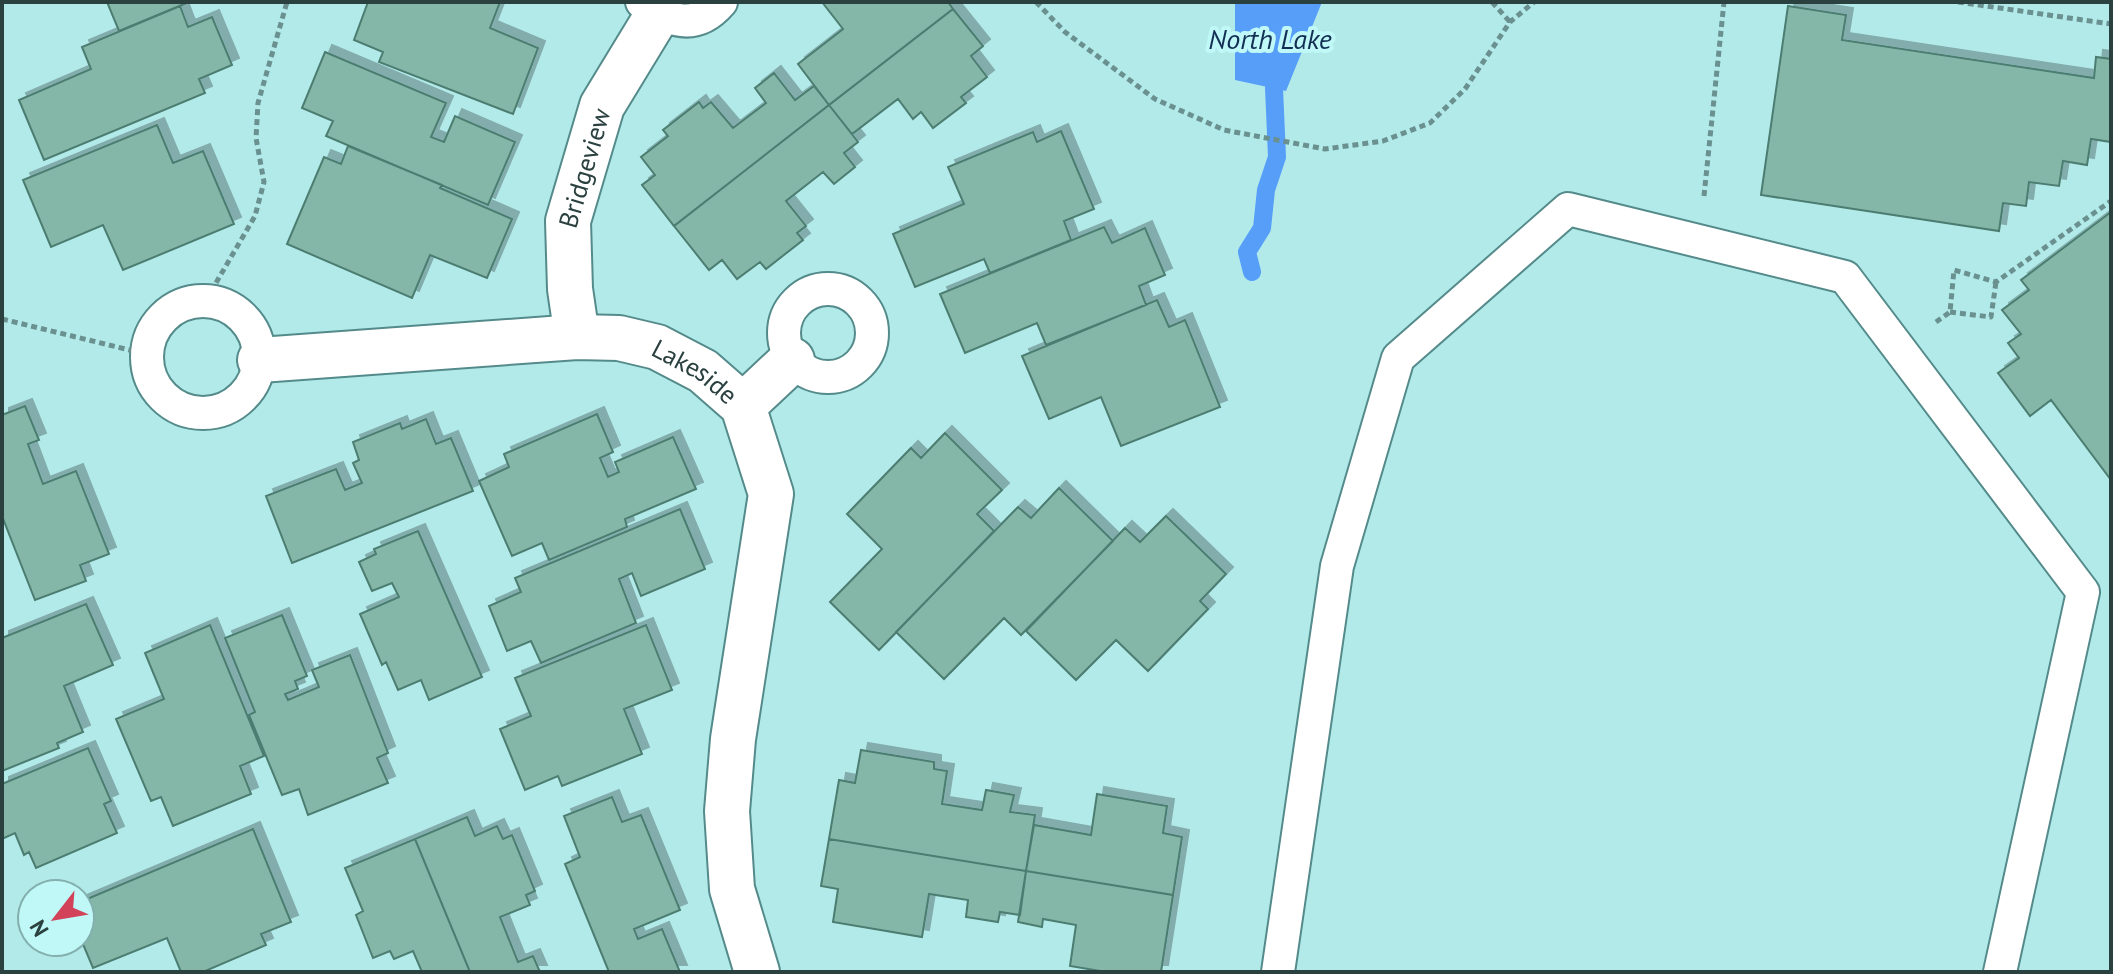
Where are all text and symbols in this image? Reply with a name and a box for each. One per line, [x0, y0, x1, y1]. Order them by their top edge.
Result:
water label: North Lake [1208, 20, 1332, 57]
street label: Bridgeview [550, 104, 617, 232]
street label: Lakeside [647, 331, 745, 411]
north arrow [16, 878, 96, 958]
text: N [23, 915, 55, 942]

